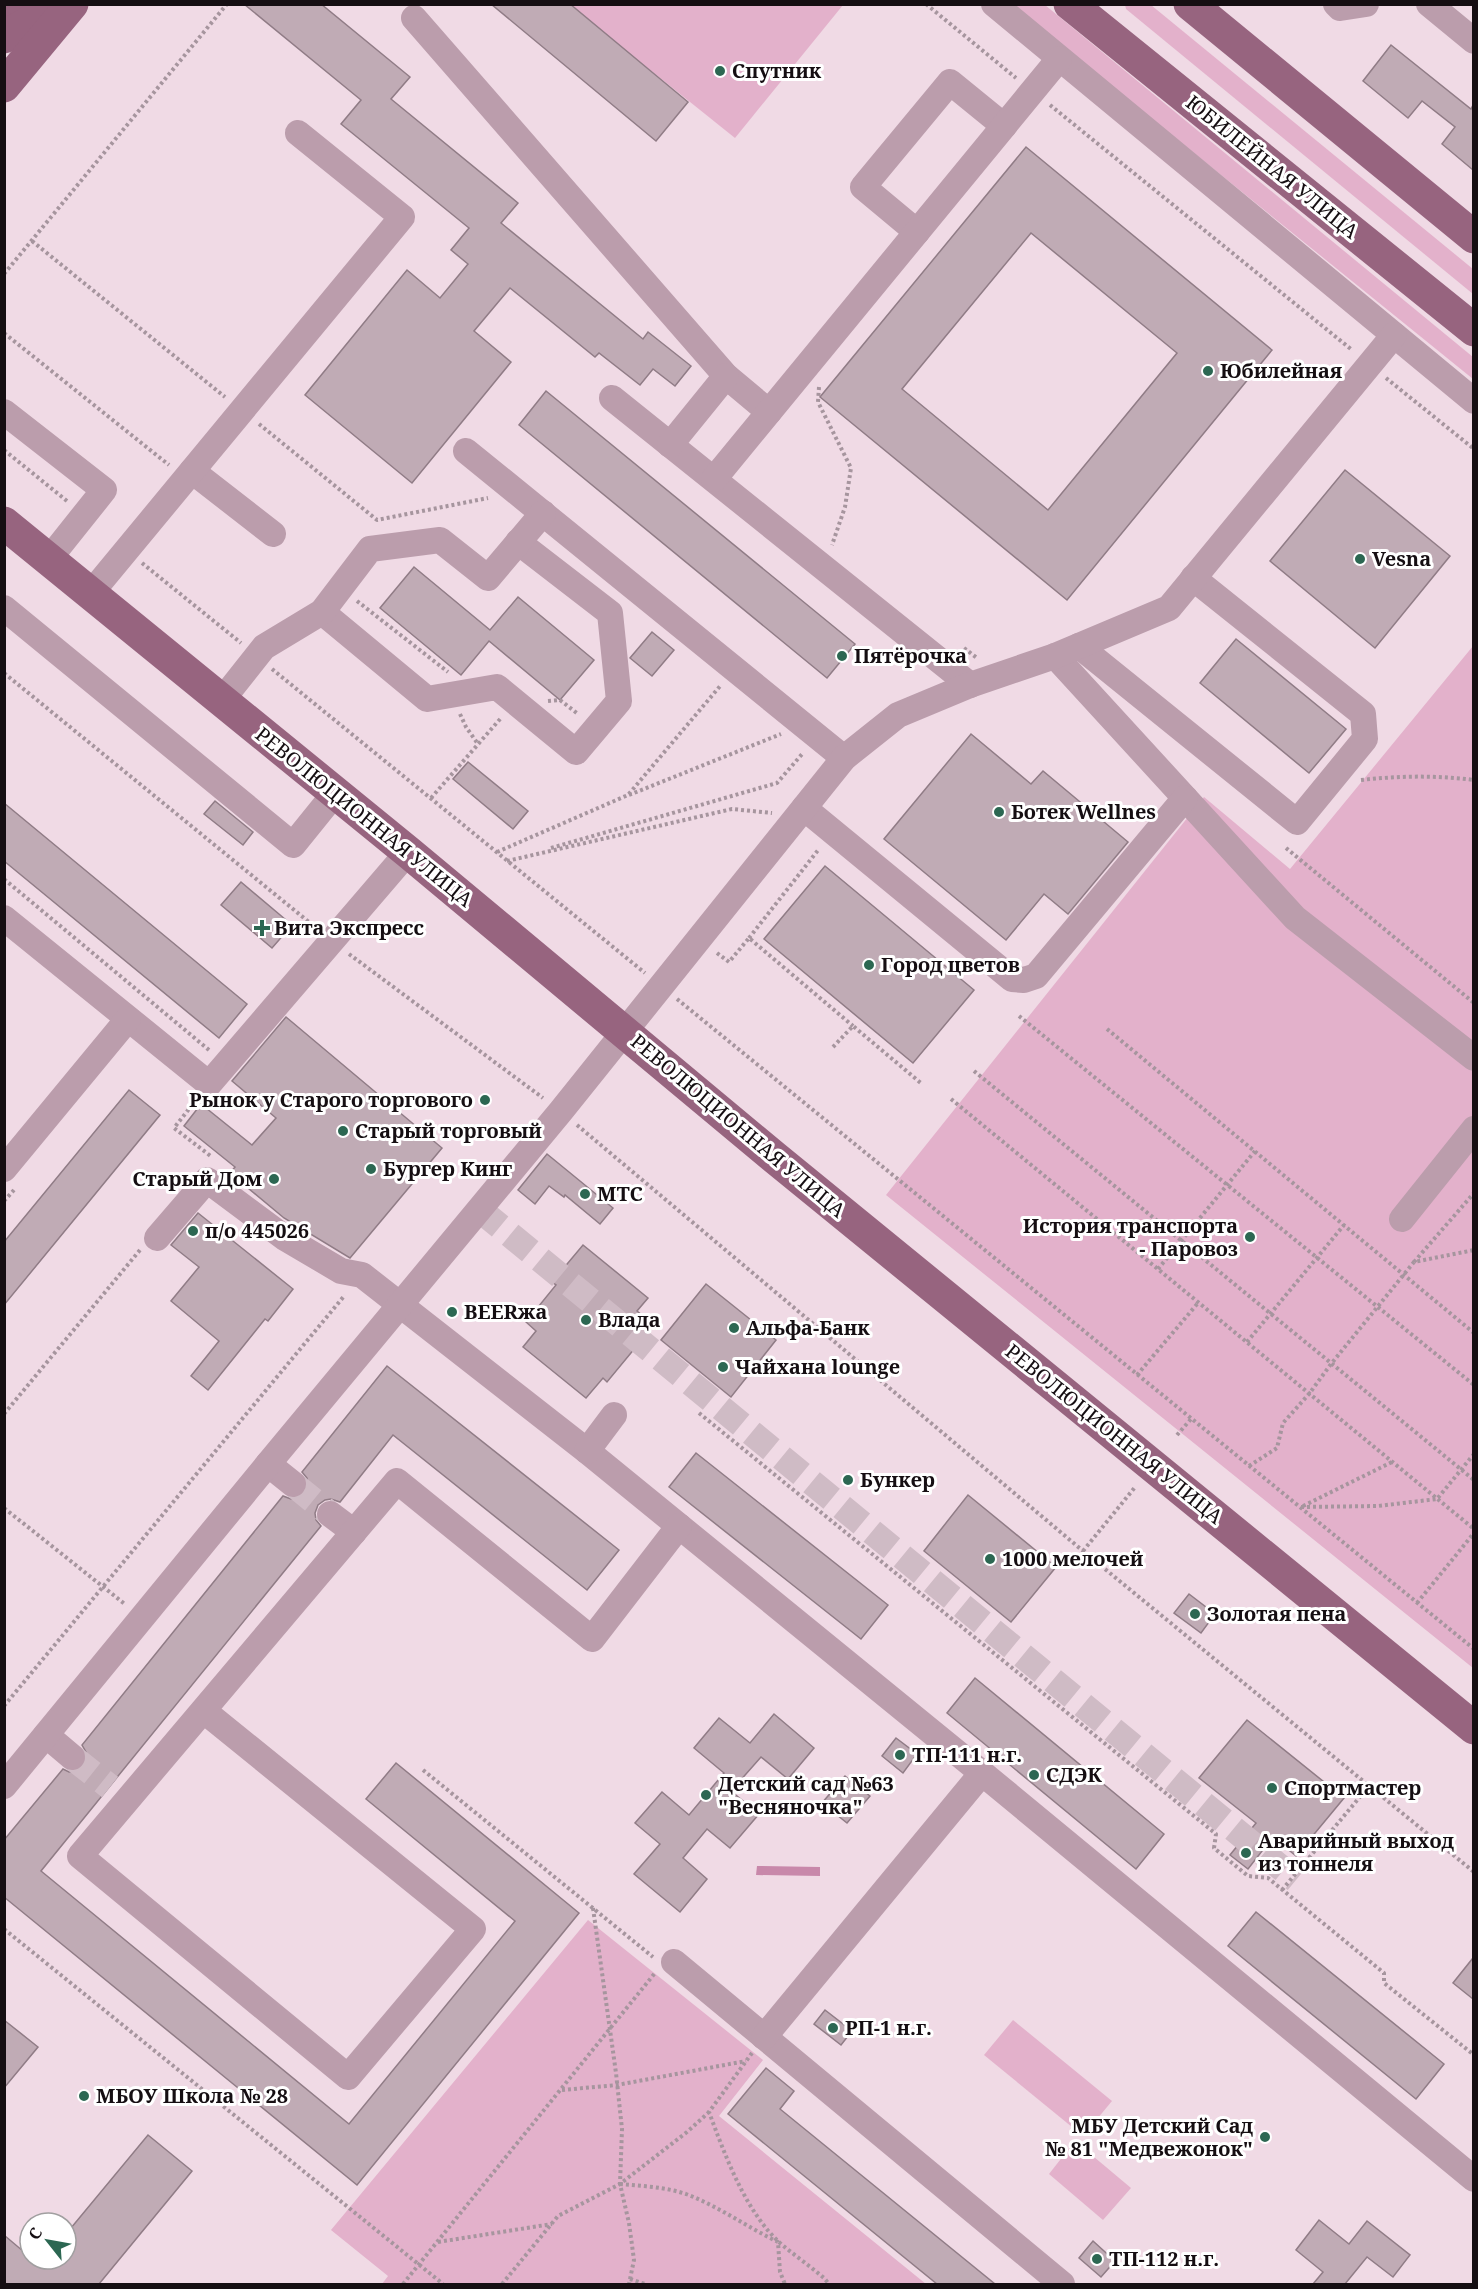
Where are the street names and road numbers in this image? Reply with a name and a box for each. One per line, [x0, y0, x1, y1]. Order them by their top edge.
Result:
street label: ЮБИЛЕЙНАЯ УЛИЦА [1180, 89, 1365, 245]
street label: РЕВОЛЮЦИОННАЯ УЛИЦА [250, 720, 479, 913]
street label: РЕВОЛЮЦИОННАЯ УЛИЦА [625, 1028, 852, 1224]
street label: РЕВОЛЮЦИОННАЯ УЛИЦА [1000, 1337, 1229, 1530]

